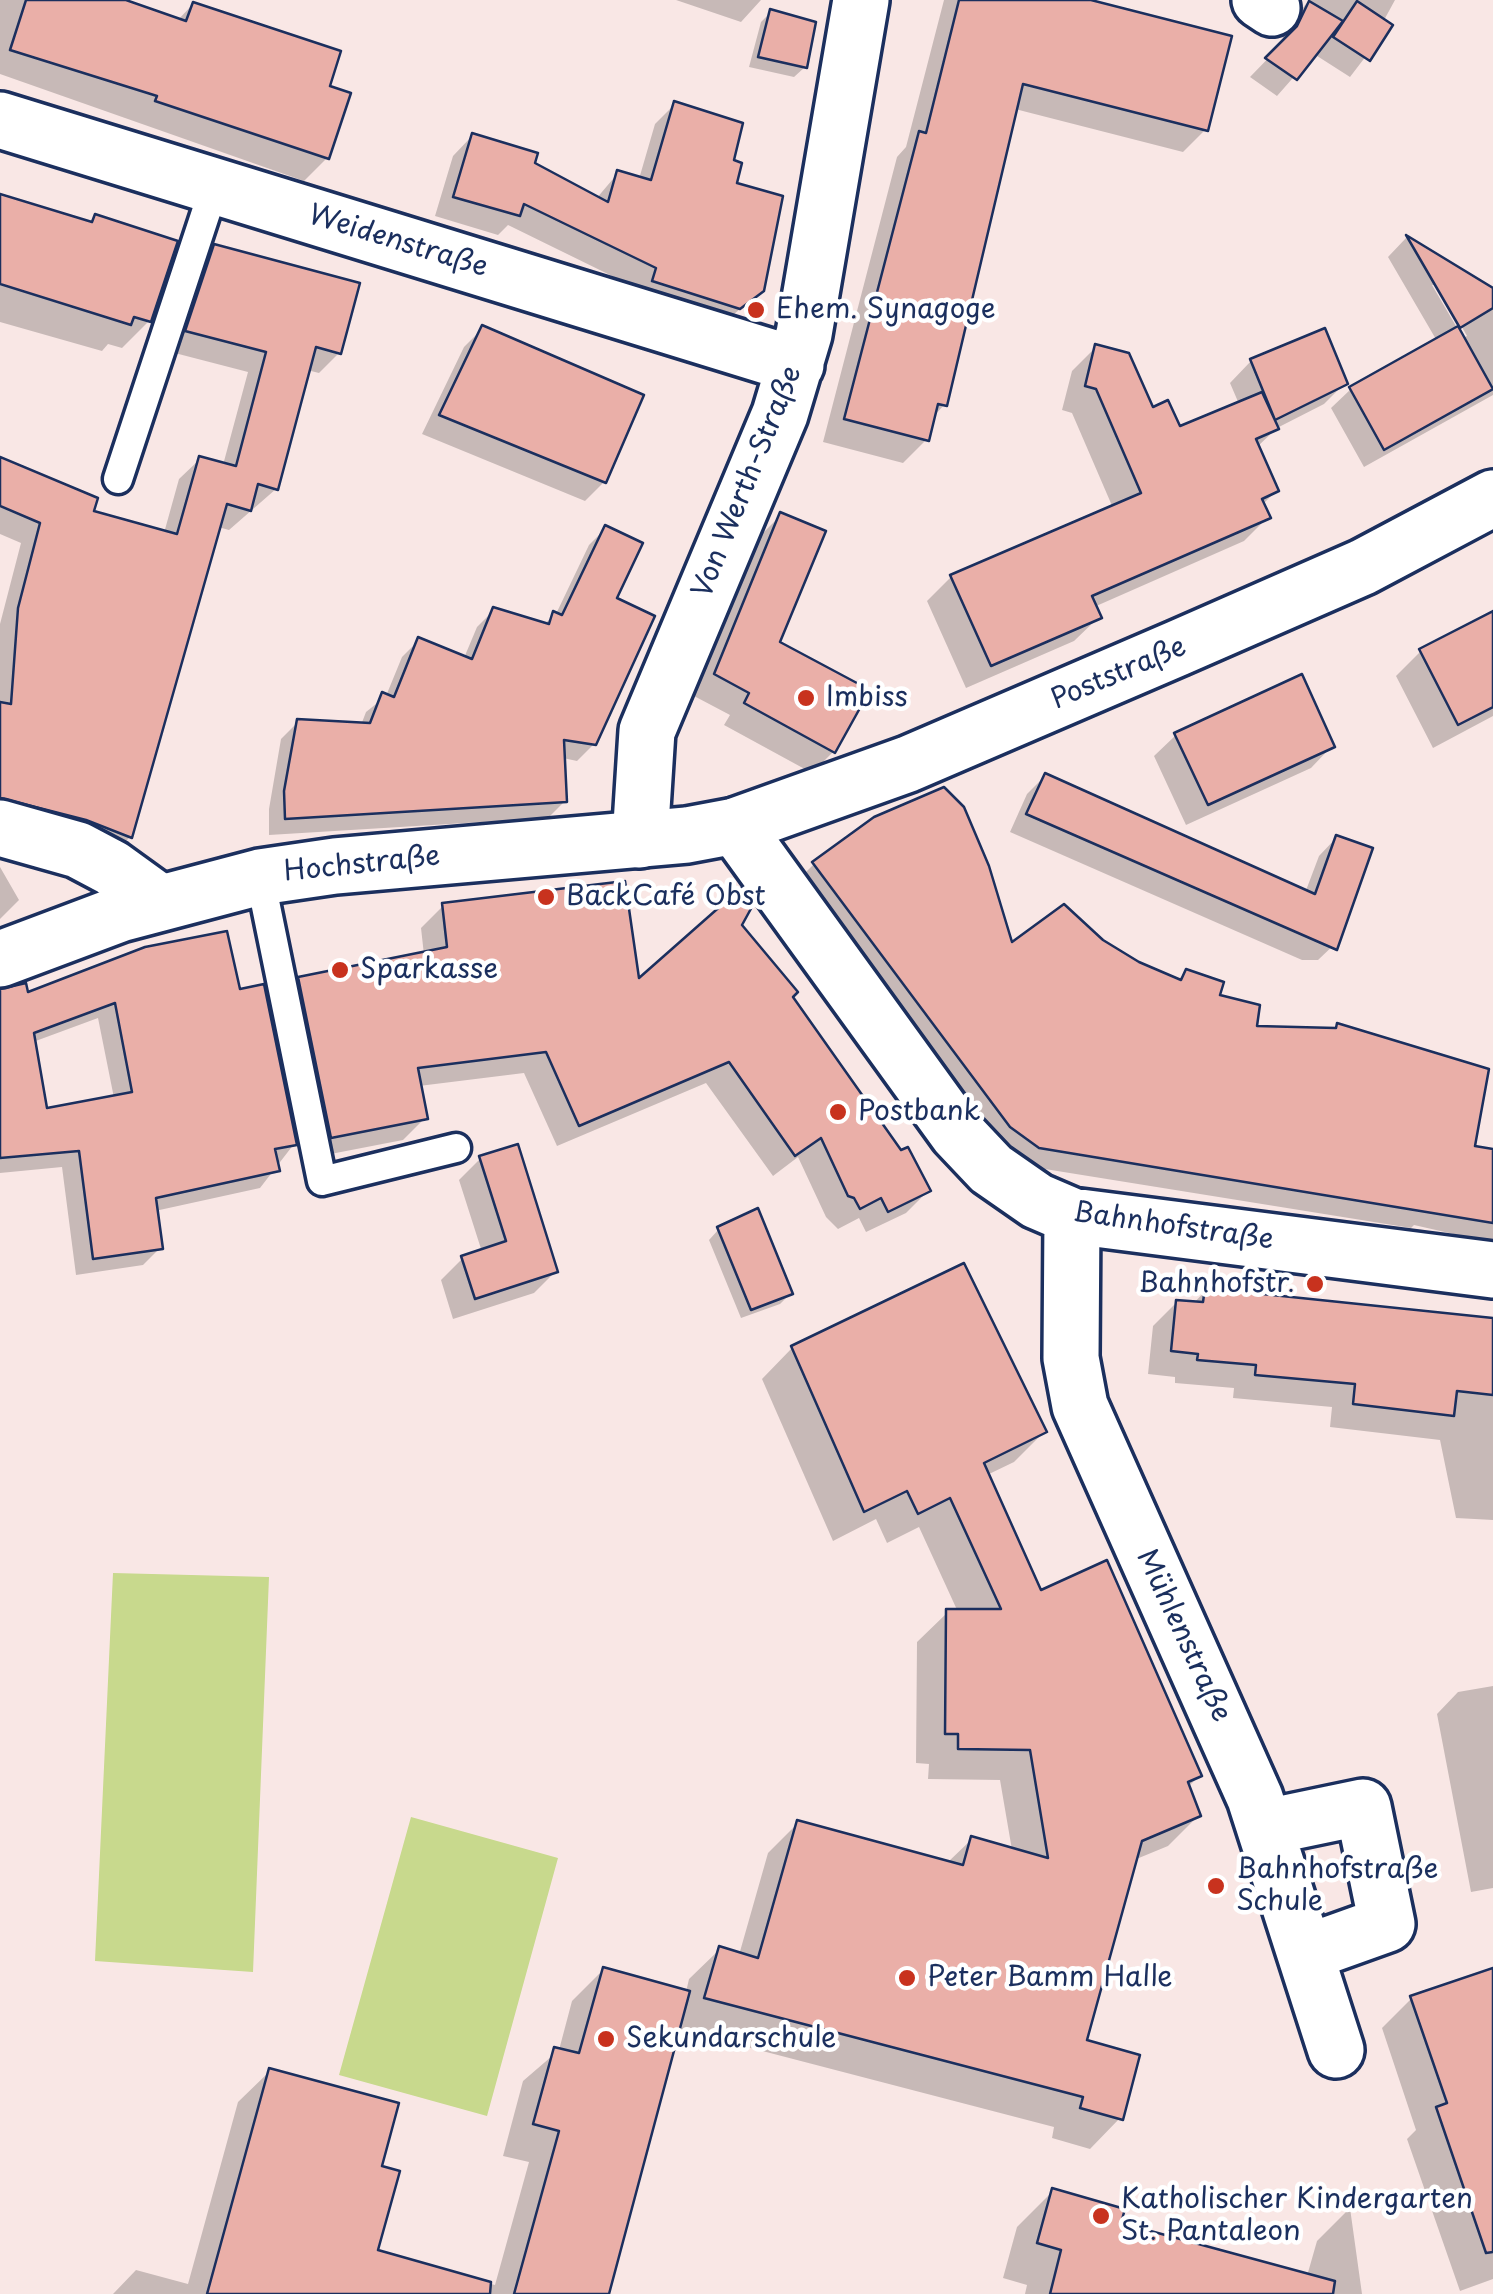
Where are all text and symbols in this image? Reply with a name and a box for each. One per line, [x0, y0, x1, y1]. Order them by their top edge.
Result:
street label: Weidenstraße [304, 199, 492, 285]
place label: Ehem. Synagoge [776, 293, 996, 327]
marker: Ehem. Synagoge [745, 299, 767, 321]
street label: Von Werth-Straße [686, 361, 810, 603]
street label: Poststraße [1046, 631, 1192, 717]
place label: Imbiss [826, 681, 908, 715]
marker: Imbiss [795, 687, 817, 709]
street label: Hochstraße [282, 840, 442, 890]
place label: BackCafé Obst [566, 880, 766, 914]
marker: BackCafé Obst [535, 886, 557, 908]
place label: Sparkasse [360, 953, 498, 987]
marker: Sparkasse [329, 959, 351, 981]
place label: Postbank [858, 1095, 981, 1129]
marker: Postbank [827, 1101, 849, 1123]
street label: Bahnhofstraße [1070, 1196, 1276, 1258]
place label: Bahnhofstr. [1138, 1267, 1295, 1301]
marker: Bahnhofstr. [1304, 1273, 1326, 1295]
street label: Mühlenstraße [1128, 1544, 1238, 1728]
place label: Bahnhofstraße Schule [1236, 1853, 1438, 1919]
marker: Bahnhofstraße Schule [1205, 1875, 1227, 1897]
place label: Peter Bamm Halle [927, 1961, 1173, 1995]
marker: Peter Bamm Halle [896, 1967, 918, 1989]
place label: Sekundarschule [626, 2022, 836, 2056]
marker: Sekundarschule [595, 2028, 617, 2050]
place label: Katholischer Kindergarten St. Pantaleon [1121, 2183, 1473, 2249]
marker: Katholischer Kindergarten St. Pantaleon [1090, 2205, 1112, 2227]

